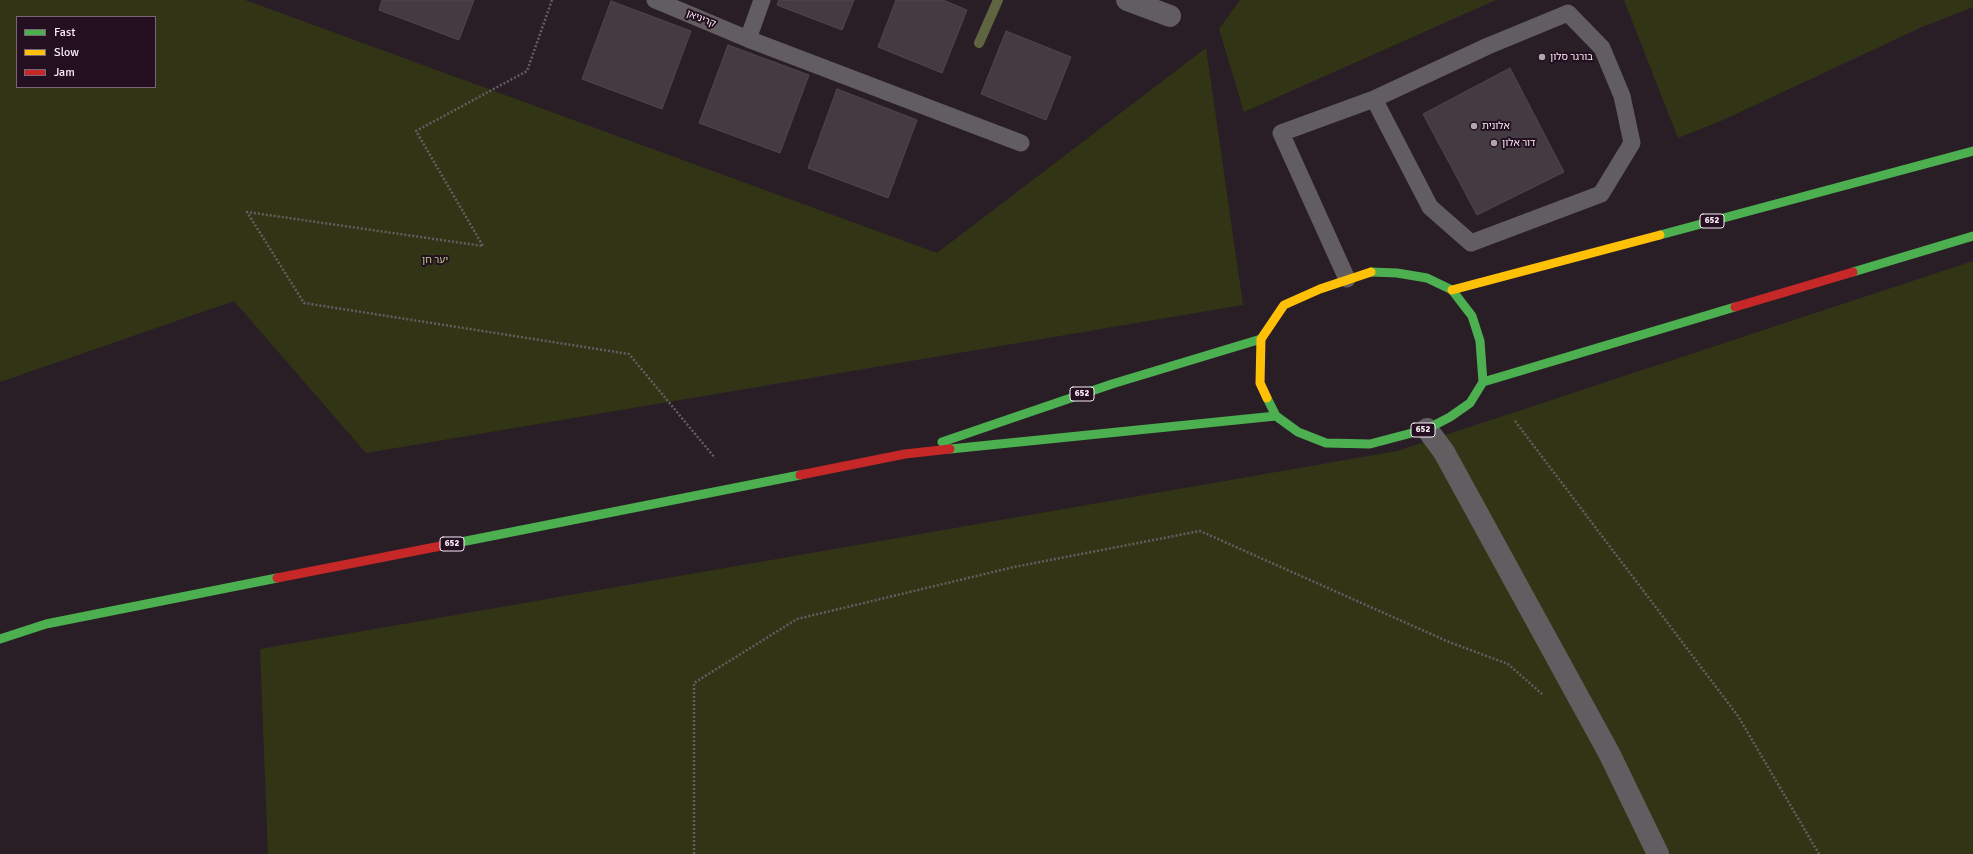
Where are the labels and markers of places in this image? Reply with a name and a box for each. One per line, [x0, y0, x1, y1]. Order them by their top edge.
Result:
place label: בורגר סלון [1550, 51, 1593, 63]
marker: בורגר סלון [1537, 52, 1547, 62]
place label: אלונית [1482, 120, 1510, 132]
marker: אלונית [1469, 121, 1479, 131]
place label: דור אלון [1502, 137, 1536, 149]
marker: דור אלון [1489, 138, 1499, 148]

